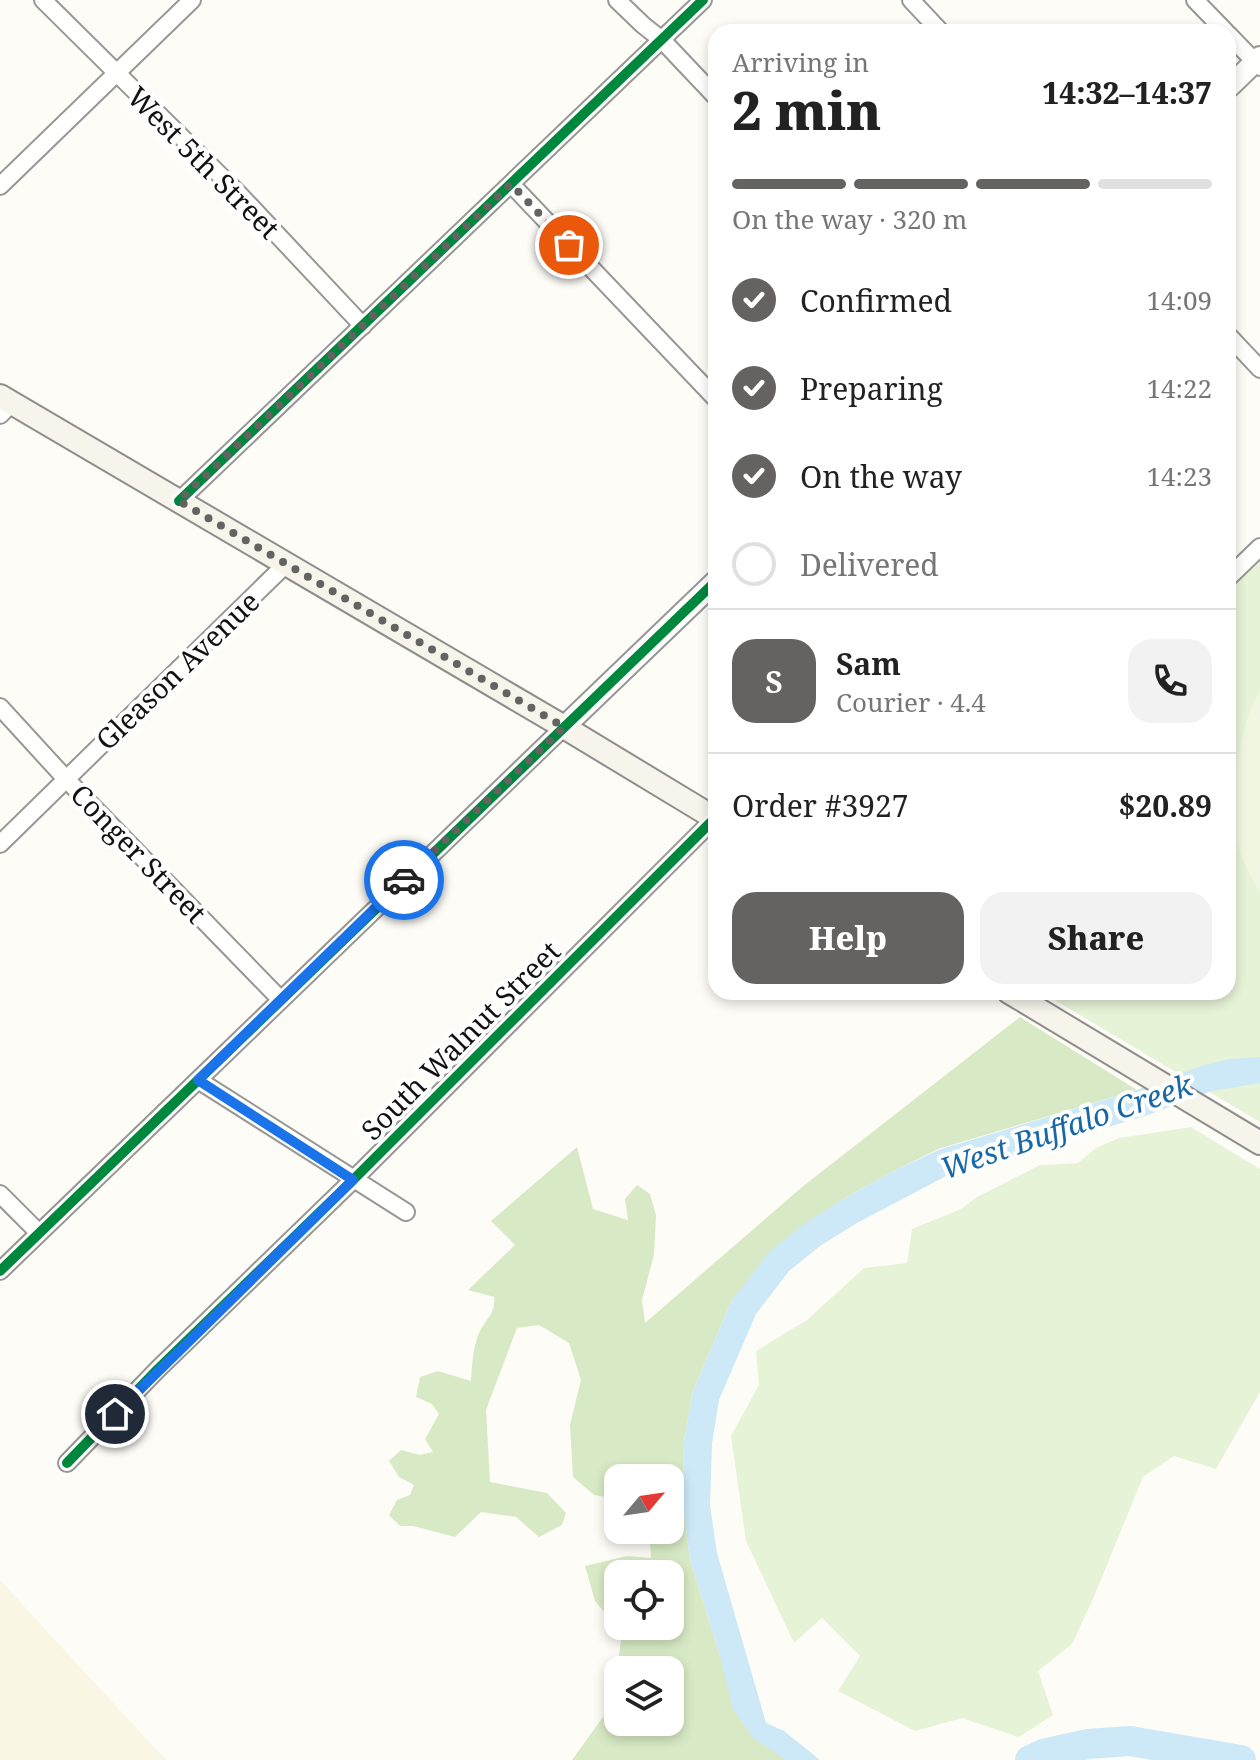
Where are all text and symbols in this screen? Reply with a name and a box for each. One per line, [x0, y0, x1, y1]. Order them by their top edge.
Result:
text: Arriving in [732, 44, 869, 80]
text: 14:32–14:37 [1042, 72, 1212, 113]
text: 2 min [732, 74, 881, 145]
street label: West 5th Street [119, 77, 289, 247]
text: On the way · 320 m [732, 201, 967, 237]
pin [535, 211, 603, 279]
icon: bag [547, 223, 591, 267]
icon: check [732, 278, 776, 322]
text: Confirmed [800, 280, 952, 321]
text: 14:09 [1146, 282, 1212, 318]
icon: check [732, 366, 776, 410]
text: Preparing [800, 368, 943, 409]
text: 14:22 [1146, 370, 1212, 406]
icon: check [732, 454, 776, 498]
text: On the way [800, 456, 962, 497]
text: 14:23 [1146, 458, 1212, 494]
text: Delivered [800, 544, 939, 585]
street label: Gleason Avenue [87, 582, 267, 758]
button: phone [1128, 639, 1212, 723]
text: Sam [836, 643, 901, 684]
text: S [765, 661, 783, 702]
text: Courier · 4.4 [836, 684, 986, 720]
street label: Conger Street [63, 775, 215, 931]
text: Order #3927 [732, 785, 909, 826]
text: $20.89 [1118, 785, 1212, 826]
courier [364, 840, 444, 920]
icon: car [382, 858, 426, 902]
button: Help [732, 892, 964, 984]
button: Share [980, 892, 1212, 984]
street label: South Walnut Street [352, 932, 568, 1148]
water label: West Buffalo Creek [935, 1063, 1198, 1188]
pin [81, 1380, 149, 1448]
icon: home [93, 1392, 137, 1436]
north arrow [604, 1464, 684, 1544]
map controls [604, 1464, 684, 1736]
button: locate [604, 1560, 684, 1640]
button: layers [604, 1656, 684, 1736]

